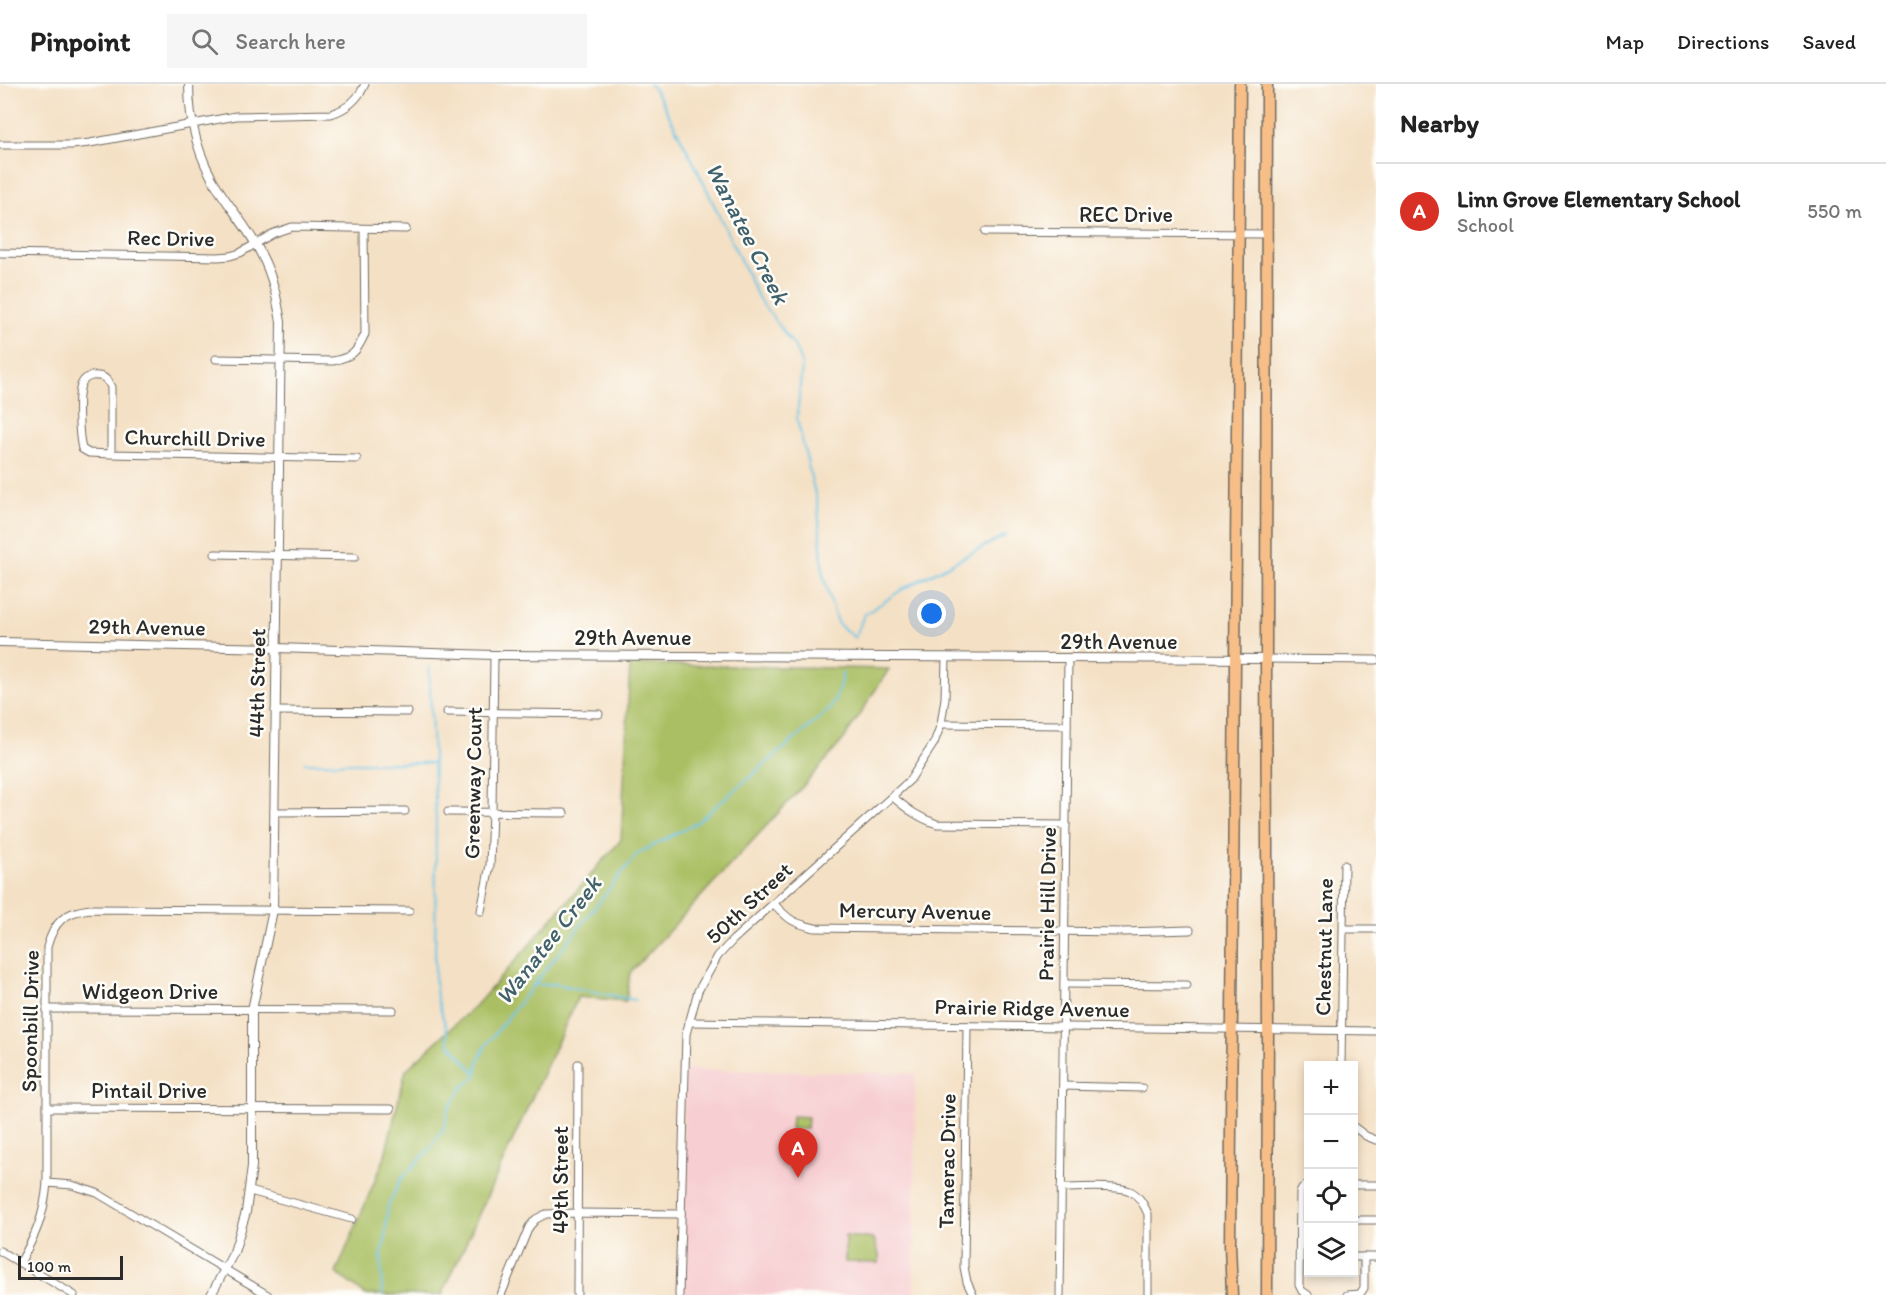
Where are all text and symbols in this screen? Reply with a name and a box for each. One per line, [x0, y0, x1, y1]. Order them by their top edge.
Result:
search box [167, 14, 587, 68]
text: Pinpoint [30, 24, 131, 58]
icon: search [188, 25, 221, 58]
text: Search here [236, 28, 346, 55]
text: Map [1606, 29, 1644, 54]
text: Directions [1677, 29, 1769, 54]
text: Saved [1802, 29, 1856, 54]
text: Nearby [1400, 107, 1479, 139]
water label: Wanatee Creek [700, 157, 797, 310]
text: Linn Grove Elementary School [1457, 186, 1740, 213]
text: A [1413, 199, 1426, 223]
text: 550 m [1807, 199, 1862, 223]
street label: REC Drive [1079, 201, 1173, 228]
text: School [1457, 213, 1514, 237]
street label: Rec Drive [127, 224, 215, 252]
street label: Churchill Drive [124, 423, 266, 453]
your location [917, 599, 946, 628]
street label: 29th Avenue [88, 612, 206, 642]
street label: 29th Avenue [574, 624, 692, 651]
street label: 44th Street [243, 628, 271, 738]
street label: 29th Avenue [1060, 628, 1178, 655]
street label: Greenway Court [458, 707, 488, 859]
street label: Prairie Hill Drive [1032, 827, 1062, 981]
street label: 50th Street [700, 856, 798, 950]
water label: Wanatee Creek [489, 869, 608, 1010]
street label: Chestnut Lane [1309, 878, 1339, 1016]
street label: Mercury Avenue [839, 896, 991, 926]
street label: Spoonbill Drive [15, 950, 45, 1092]
street label: Widgeon Drive [82, 978, 218, 1005]
street label: Prairie Ridge Avenue [934, 993, 1130, 1023]
map controls [1304, 1061, 1358, 1277]
button: + [1304, 1061, 1358, 1115]
street label: Pintail Drive [91, 1077, 207, 1104]
street label: Tamerac Drive [932, 1093, 962, 1229]
button: − [1304, 1115, 1358, 1169]
street label: 49th Street [547, 1126, 574, 1234]
pin: A [778, 1128, 818, 1178]
button: locate [1304, 1169, 1358, 1223]
button: layers [1304, 1223, 1358, 1277]
scale bar [18, 1253, 123, 1280]
text: 100 m [27, 1257, 71, 1276]

